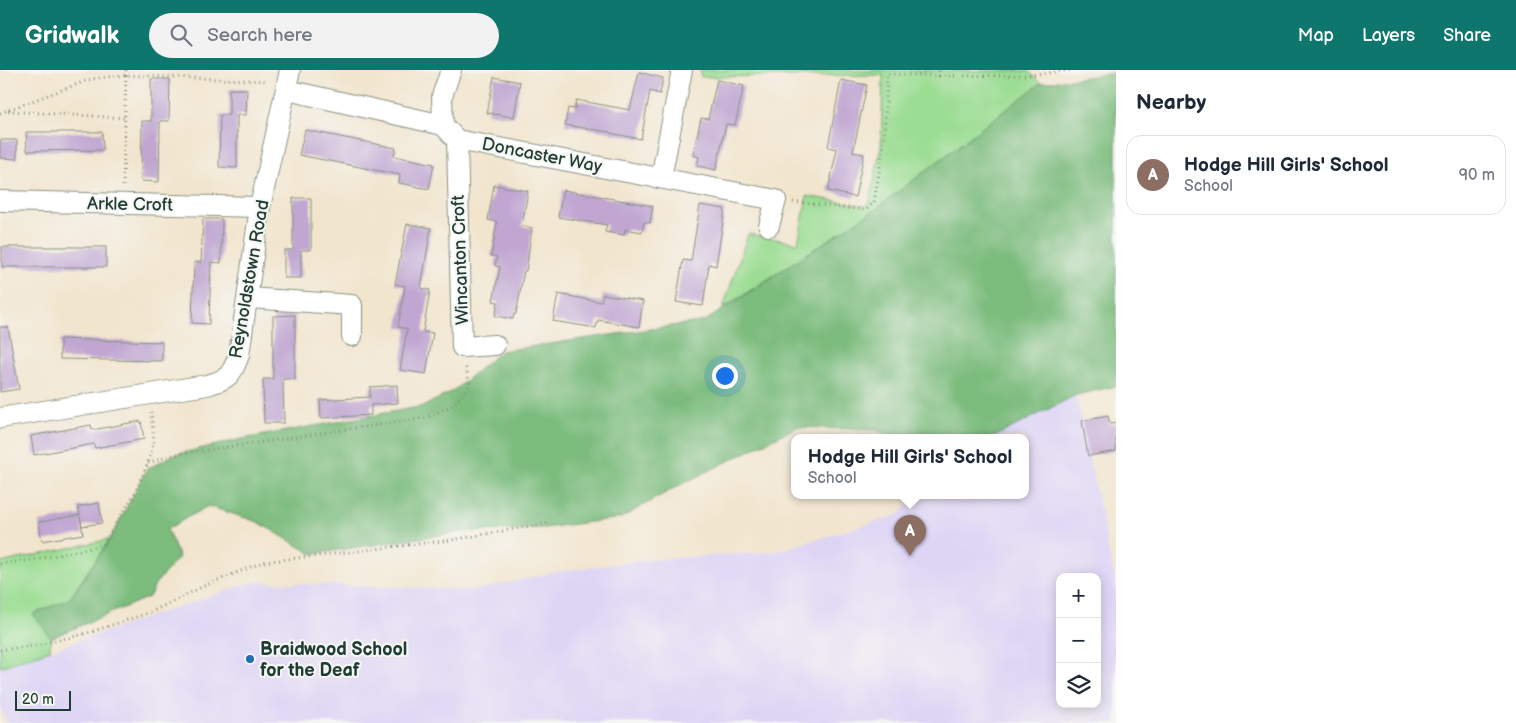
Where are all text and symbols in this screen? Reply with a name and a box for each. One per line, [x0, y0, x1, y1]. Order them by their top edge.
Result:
search box [149, 13, 499, 58]
text: Gridwalk [25, 21, 119, 50]
icon: search [167, 21, 195, 49]
text: Search here [207, 24, 312, 47]
text: Map [1298, 25, 1334, 46]
text: Layers [1362, 25, 1415, 46]
text: Share [1443, 25, 1491, 46]
text: Nearby [1136, 90, 1206, 115]
street label: Doncaster Way [480, 134, 605, 178]
text: Hodge Hill Girls' School [1184, 154, 1389, 177]
text: A [1148, 166, 1158, 185]
text: 90 m [1459, 166, 1495, 185]
text: School [1184, 177, 1233, 196]
street label: Arkle Croft [87, 193, 174, 216]
street label: Wincanton Croft [448, 194, 473, 325]
street label: Reynoldstown Road [225, 198, 274, 360]
your location [712, 363, 738, 389]
popup [791, 434, 1029, 499]
text: Hodge Hill Girls' School [808, 446, 1012, 469]
text: School [808, 469, 856, 488]
pin: A [894, 515, 926, 556]
map controls [1056, 573, 1101, 708]
button: + [1056, 573, 1101, 618]
button: − [1056, 618, 1101, 663]
place label: Braidwood School for the Deaf [260, 639, 407, 681]
marker: Braidwood School for the Deaf [244, 653, 256, 665]
button: layers [1056, 663, 1101, 708]
scale bar [15, 688, 71, 711]
text: 20 m [22, 691, 54, 708]

